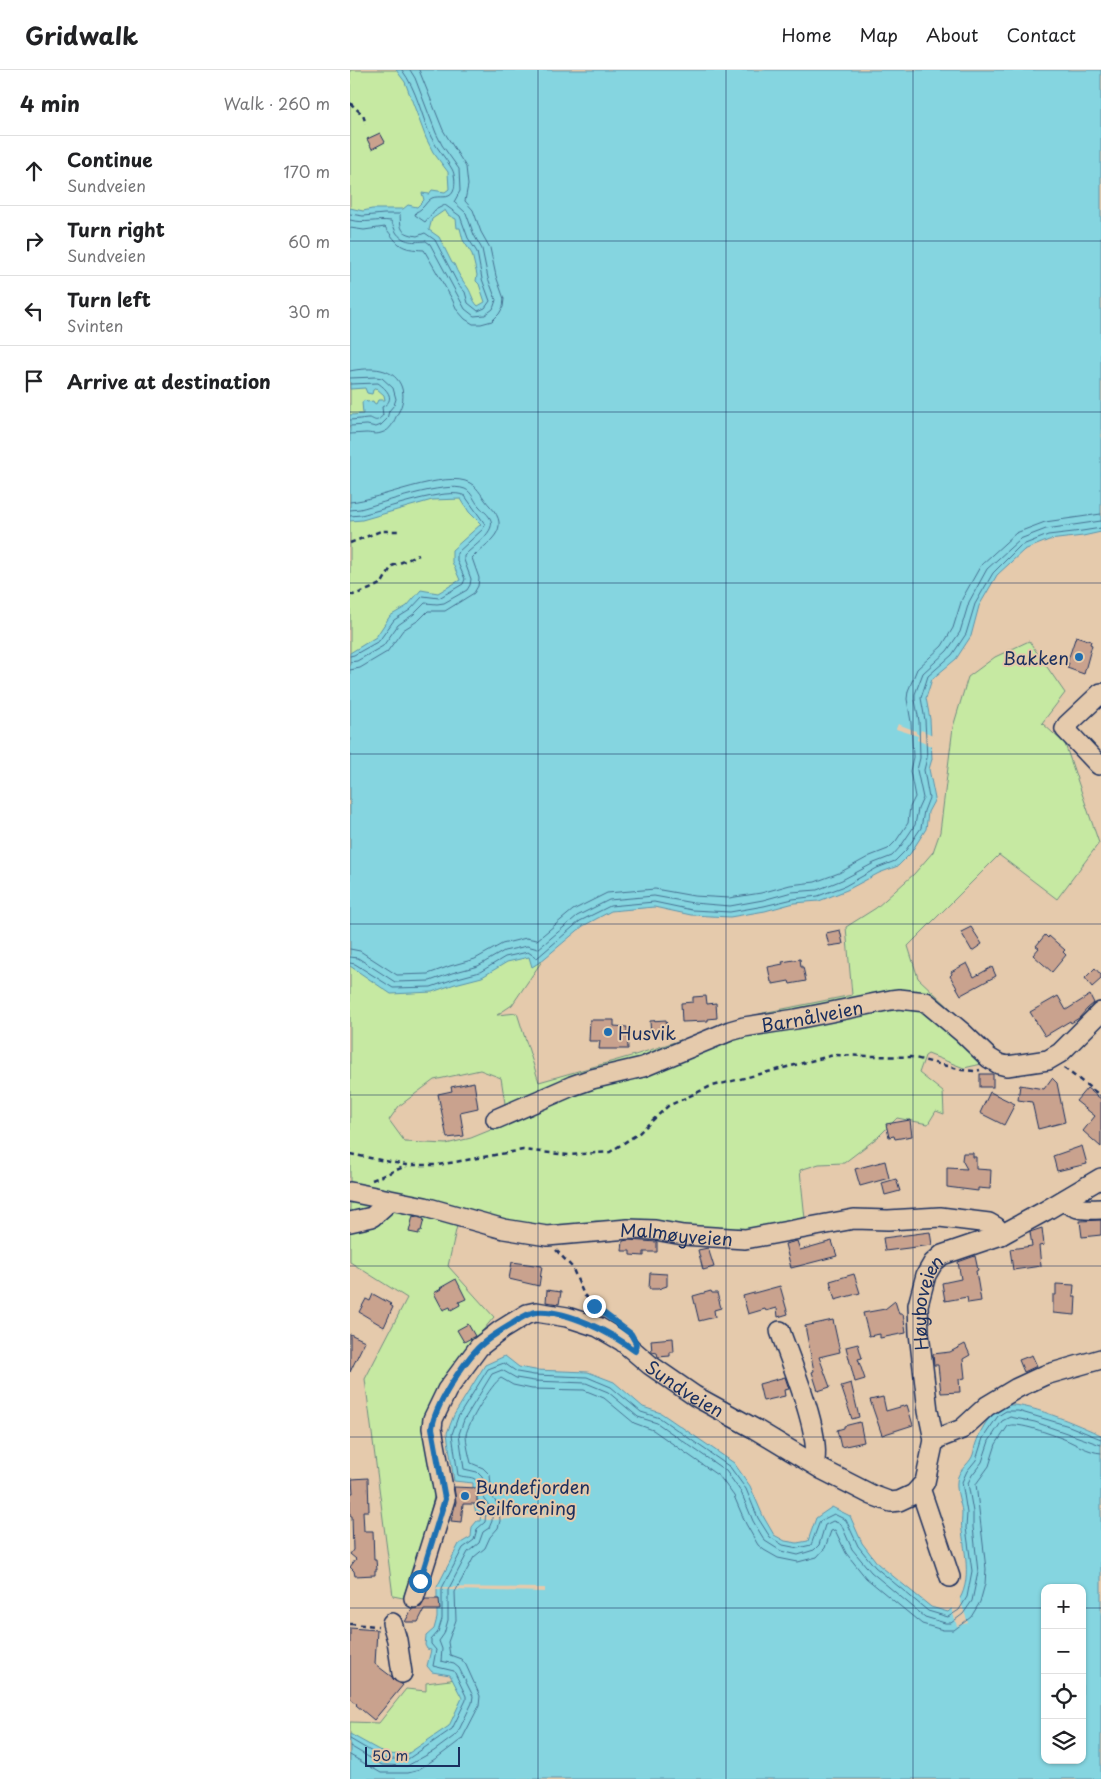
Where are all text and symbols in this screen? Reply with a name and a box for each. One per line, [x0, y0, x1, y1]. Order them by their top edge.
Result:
text: Gridwalk [25, 17, 138, 53]
text: Home [781, 21, 831, 48]
text: Map [859, 21, 898, 48]
text: About [926, 21, 978, 48]
text: Contact [1006, 21, 1076, 48]
text: 4 min [20, 87, 80, 119]
text: Walk · 260 m [224, 91, 330, 115]
text: Continue [67, 145, 153, 173]
icon: ahead [20, 157, 48, 185]
text: 170 m [284, 159, 330, 183]
text: Sundveien [67, 173, 146, 197]
text: Turn right [67, 215, 165, 243]
icon: right [20, 227, 48, 255]
text: 60 m [288, 229, 330, 253]
text: Sundveien [67, 243, 146, 267]
text: Turn left [67, 285, 151, 313]
icon: left [20, 297, 48, 325]
text: 30 m [288, 299, 330, 323]
text: Svinten [67, 313, 123, 337]
icon: arrive [20, 367, 48, 395]
text: Arrive at destination [67, 367, 271, 395]
place label: Bakken [1002, 644, 1069, 671]
marker: Bakken [1073, 651, 1085, 663]
street label: Barnålveien [759, 992, 865, 1038]
place label: Husvik [618, 1019, 676, 1046]
marker: Husvik [602, 1026, 614, 1038]
street label: Malmøyveien [619, 1215, 734, 1252]
street label: Høyboveien [905, 1247, 948, 1352]
route end [583, 1295, 606, 1318]
street label: Sundveien [640, 1353, 729, 1423]
place label: Bundefjorden Seilforening [475, 1473, 590, 1521]
marker: Bundefjorden Seilforening [459, 1490, 471, 1502]
route start [409, 1570, 432, 1593]
map controls [1041, 1584, 1086, 1764]
button: + [1041, 1584, 1086, 1629]
button: − [1041, 1629, 1086, 1674]
button: locate [1041, 1674, 1086, 1719]
button: layers [1041, 1719, 1086, 1764]
scale bar [365, 1744, 460, 1767]
text: 50 m [372, 1745, 408, 1766]

